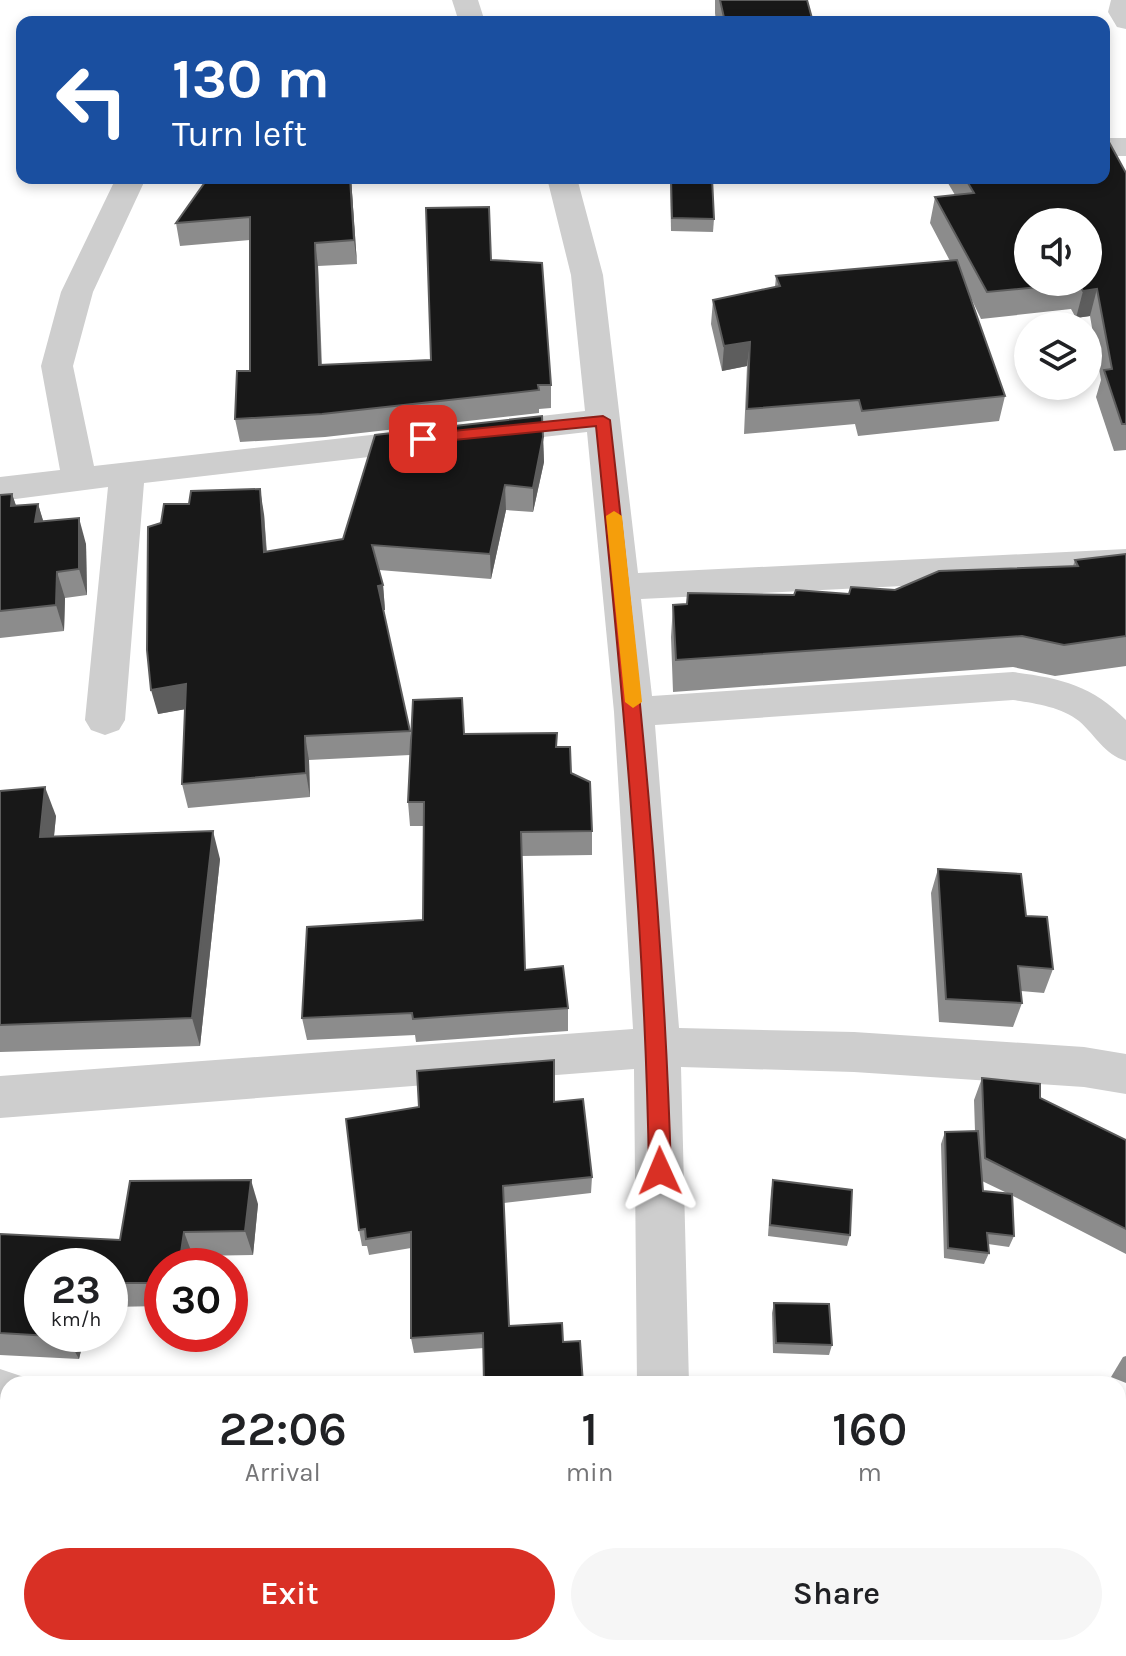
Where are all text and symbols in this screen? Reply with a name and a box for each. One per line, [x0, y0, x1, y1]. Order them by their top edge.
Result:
text: 130 m [172, 46, 330, 111]
icon: left [40, 48, 144, 152]
text: Turn left [172, 113, 307, 155]
map controls [1014, 208, 1102, 400]
button: sound [1014, 208, 1102, 296]
button: layers [1014, 312, 1102, 400]
pin [389, 405, 457, 473]
icon: arrive [401, 417, 445, 461]
position arrow [618, 1129, 702, 1213]
speed limit sign: 30 [144, 1248, 248, 1352]
text: 23 [51, 1266, 101, 1313]
text: km/h [51, 1308, 101, 1331]
text: 22:06 [219, 1401, 347, 1457]
text: 1 [581, 1401, 598, 1457]
text: 160 [832, 1401, 907, 1457]
text: Arrival [245, 1457, 321, 1488]
text: min [566, 1457, 613, 1488]
text: m [858, 1457, 882, 1488]
button: Exit [24, 1548, 555, 1640]
button: Share [571, 1548, 1102, 1640]

